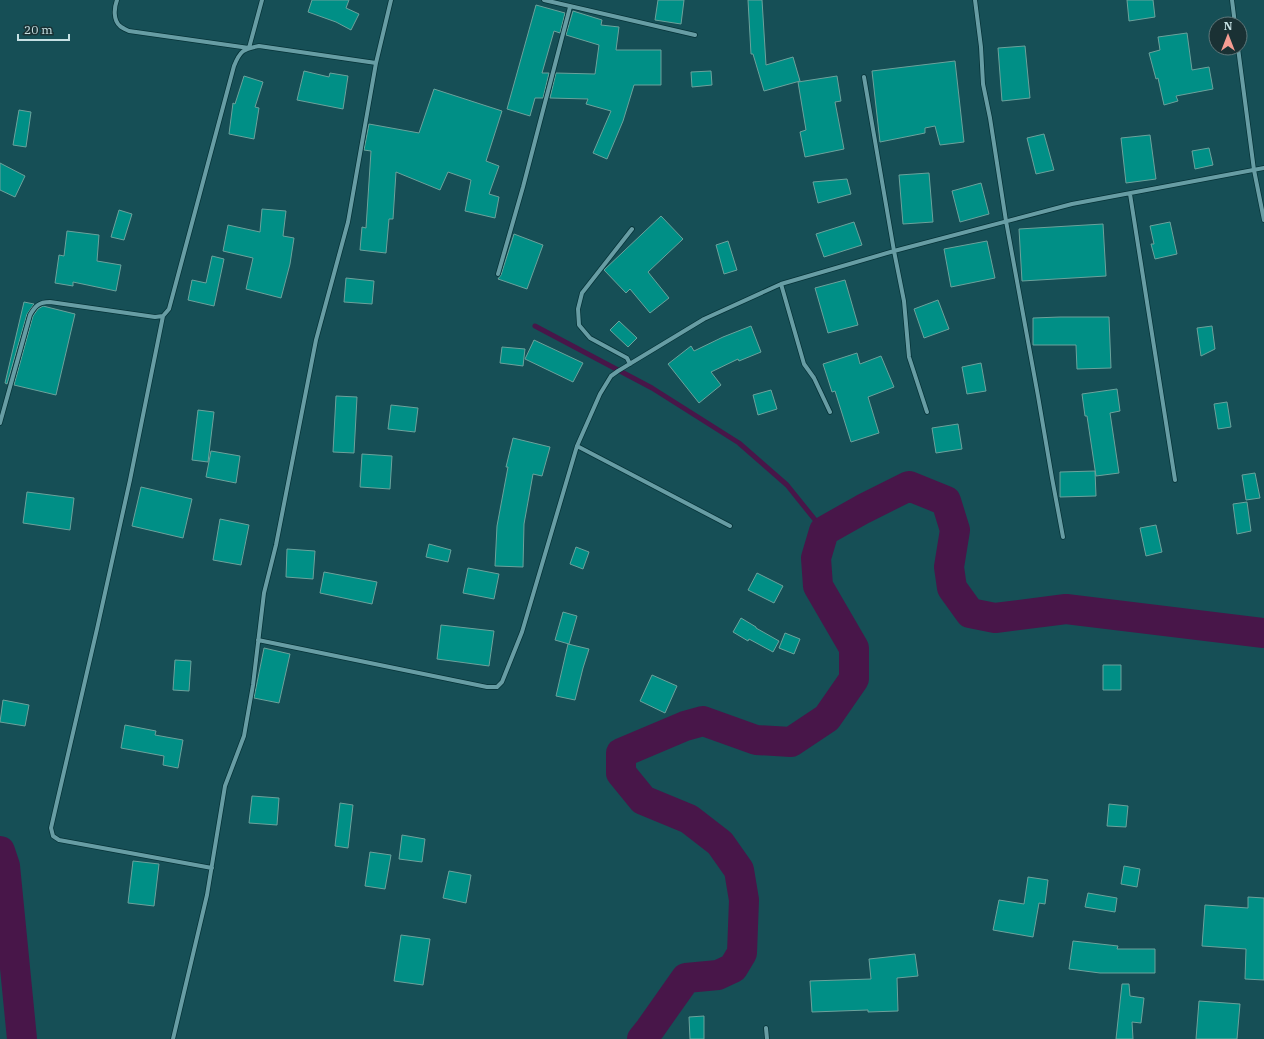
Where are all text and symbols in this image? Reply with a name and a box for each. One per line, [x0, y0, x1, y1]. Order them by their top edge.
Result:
scale bar [18, 16, 69, 42]
north arrow [1208, 16, 1248, 56]
text: N [1224, 19, 1233, 33]
text: 20 m [24, 22, 53, 37]

